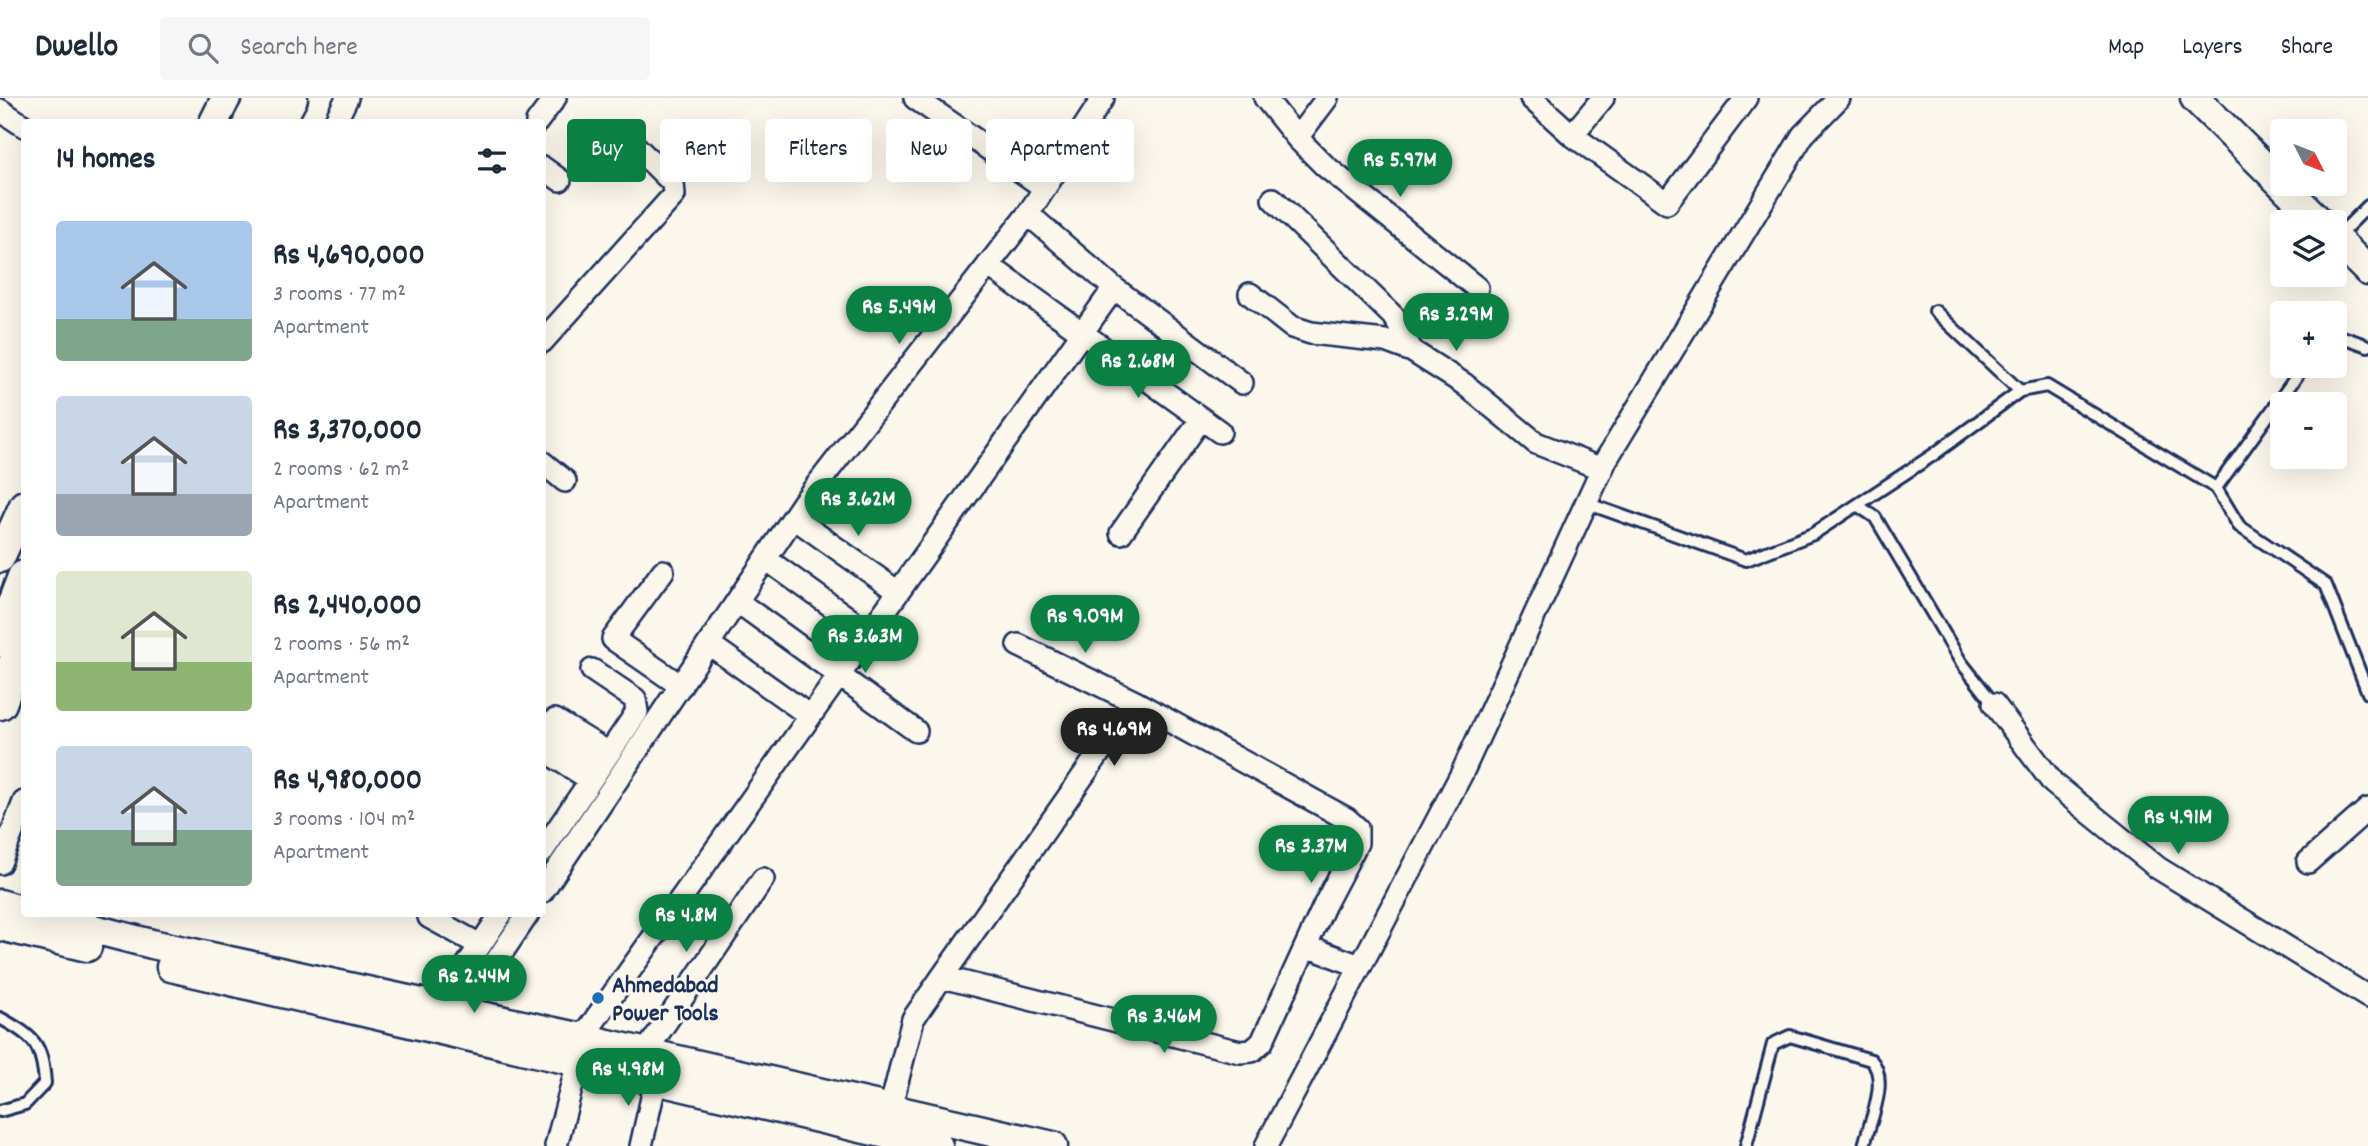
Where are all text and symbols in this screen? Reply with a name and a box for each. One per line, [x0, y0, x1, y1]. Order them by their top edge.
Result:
search box [160, 17, 650, 80]
text: Dwello [35, 25, 118, 72]
icon: search [184, 29, 222, 67]
text: Search here [240, 30, 358, 67]
text: Map [2108, 31, 2144, 65]
text: Layers [2182, 31, 2243, 65]
text: Share [2281, 31, 2333, 65]
chip: Buy [567, 119, 646, 182]
chip: Rent [660, 119, 751, 182]
chip: Filters [765, 119, 872, 182]
chip: New [886, 119, 972, 182]
chip: Apartment [986, 119, 1134, 182]
north arrow [2270, 119, 2347, 196]
map controls [2270, 119, 2347, 469]
text: 14 homes [56, 140, 155, 183]
pin: Rs 5.97M [1328, 140, 1472, 199]
icon: filters [473, 142, 511, 180]
text: Rs 5.97M [1363, 145, 1437, 178]
button: layers [2270, 210, 2347, 287]
text: Rs 4,690,000 [273, 236, 425, 279]
icon: home [112, 249, 196, 333]
text: 3 rooms · 77 m² [273, 279, 406, 312]
pin: Rs 5.49M [827, 286, 971, 346]
text: Rs 5.49M [862, 292, 936, 325]
pin: Rs 3.29M [1384, 294, 1528, 353]
text: Rs 3.29M [1419, 299, 1493, 332]
button: + [2270, 301, 2347, 378]
text: Apartment [273, 312, 369, 345]
pin: Rs 2.68M [1066, 341, 1210, 400]
text: Rs 2.68M [1101, 346, 1175, 379]
button: − [2270, 392, 2347, 469]
text: Rs 3,370,000 [273, 411, 422, 454]
icon: home [112, 424, 196, 508]
text: 2 rooms · 62 m² [273, 454, 409, 487]
pin: Rs 3.62M [786, 478, 930, 538]
text: Rs 3.62M [821, 484, 895, 517]
text: Apartment [273, 487, 369, 520]
text: Rs 2,440,000 [273, 586, 422, 629]
pin: Rs 9.09M [1013, 596, 1157, 655]
icon: home [112, 599, 196, 683]
text: Rs 9.09M [1046, 601, 1124, 634]
pin: Rs 3.63M [793, 616, 937, 675]
text: Rs 3.63M [827, 621, 903, 654]
text: 2 rooms · 56 m² [273, 629, 410, 662]
text: Apartment [273, 662, 369, 695]
pin: Rs 4.69M [1042, 708, 1186, 768]
text: Rs 4.69M [1077, 714, 1151, 747]
text: Rs 4,980,000 [273, 761, 422, 804]
icon: home [112, 774, 196, 858]
pin: Rs 4.91M [2106, 796, 2250, 856]
text: Rs 4.91M [2144, 802, 2212, 835]
text: 3 rooms · 104 m² [273, 804, 415, 837]
pin: Rs 3.37M [1239, 826, 1383, 885]
text: Rs 3.37M [1275, 831, 1347, 864]
text: Apartment [273, 837, 369, 870]
pin: Rs 4.8M [621, 894, 751, 954]
text: Rs 4.8M [655, 900, 717, 933]
pin: Rs 2.44M [402, 956, 546, 1015]
text: Rs 2.44M [438, 961, 510, 994]
place label: Ahmedabad Power Tools [612, 970, 719, 1032]
marker: Ahmedabad Power Tools [590, 990, 606, 1006]
pin: Rs 3.46M [1092, 996, 1236, 1055]
text: Rs 3.46M [1127, 1001, 1201, 1034]
pin: Rs 4.98M [556, 1048, 700, 1108]
text: Rs 4.98M [592, 1054, 664, 1087]

